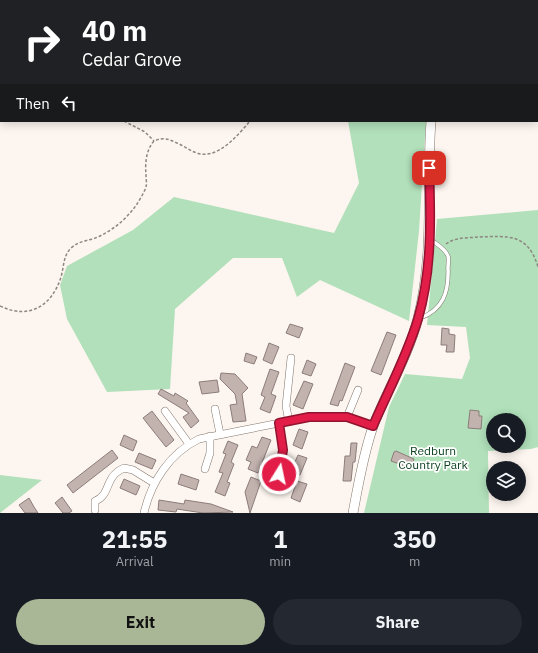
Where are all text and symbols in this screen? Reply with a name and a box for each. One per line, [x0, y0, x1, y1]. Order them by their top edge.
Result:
text: 40 m [82, 12, 147, 49]
icon: right [16, 16, 68, 68]
text: Cedar Grove [82, 48, 182, 71]
icon: left [58, 92, 80, 114]
text: Then [16, 94, 50, 113]
pin [412, 151, 446, 185]
icon: arrive [418, 157, 440, 179]
map controls [486, 413, 526, 501]
button: search [486, 413, 526, 453]
park label: Redburn Country Park [398, 443, 468, 472]
position arrow [258, 453, 300, 495]
button: layers [486, 461, 526, 501]
text: 21:55 [102, 523, 167, 555]
text: 1 [273, 523, 287, 555]
text: 350 [393, 523, 436, 555]
text: Arrival [116, 553, 154, 570]
text: min [269, 553, 291, 570]
text: m [409, 553, 420, 570]
button: Exit [16, 599, 265, 645]
button: Share [273, 599, 522, 645]

